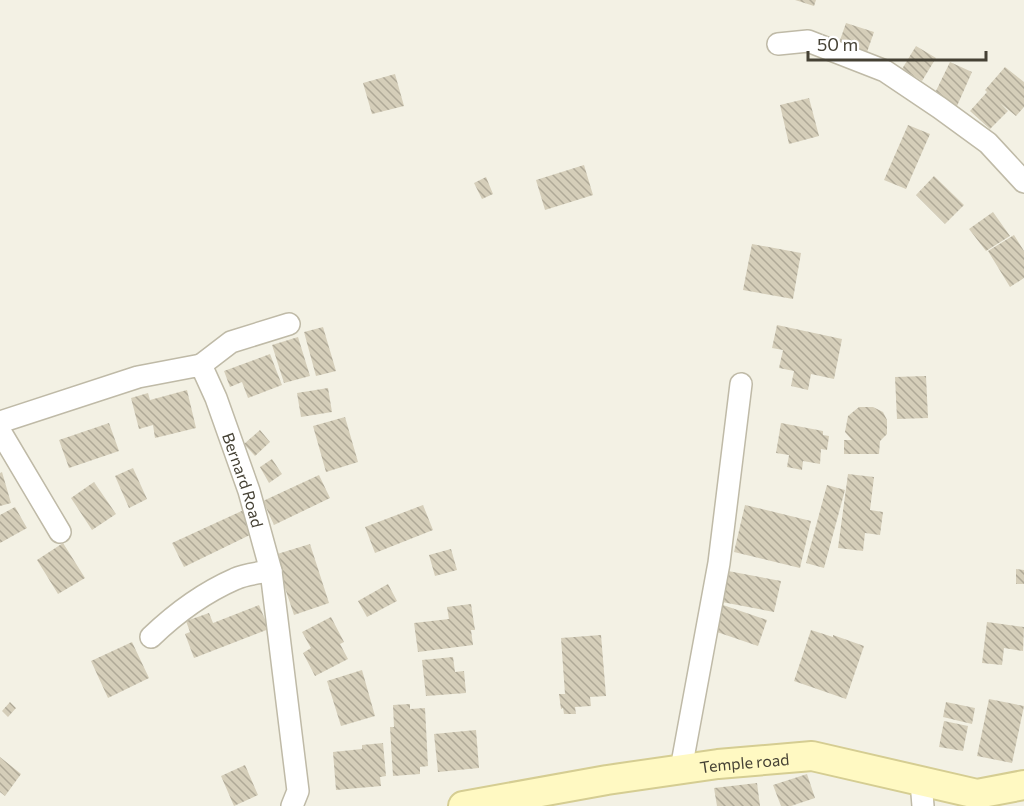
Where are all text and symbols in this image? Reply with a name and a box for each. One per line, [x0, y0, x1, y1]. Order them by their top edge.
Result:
scale bar [808, 24, 986, 62]
text: 50 m [817, 33, 858, 55]
street label: Bernard Road [219, 430, 268, 529]
street label: Temple road [698, 748, 790, 776]

